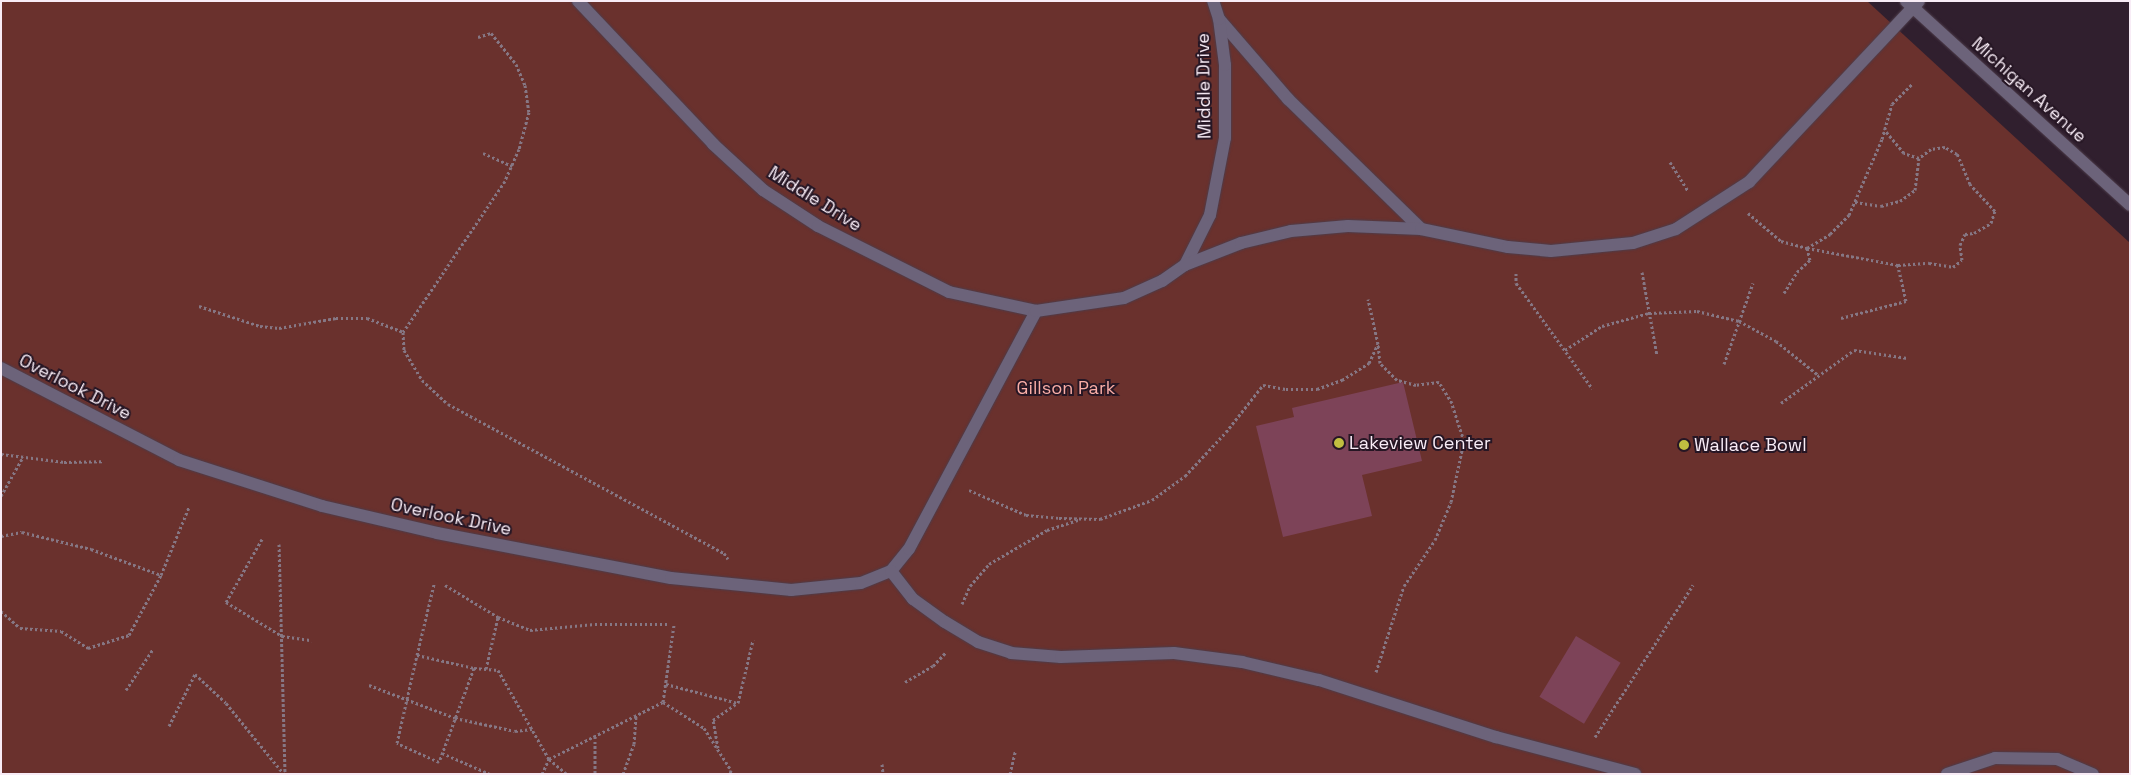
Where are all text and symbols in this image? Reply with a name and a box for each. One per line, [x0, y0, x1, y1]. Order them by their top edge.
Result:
street label: Middle Drive [1192, 33, 1216, 139]
street label: Michigan Avenue [1967, 33, 2091, 147]
street label: Middle Drive [764, 162, 866, 236]
street label: Overlook Drive [15, 349, 135, 425]
park label: Gillson Park [1017, 377, 1115, 399]
place label: Lakeview Center [1349, 432, 1491, 454]
place label: Wallace Bowl [1694, 434, 1807, 456]
marker: Lakeview Center [1333, 437, 1345, 449]
marker: Wallace Bowl [1678, 439, 1690, 451]
street label: Overlook Drive [389, 494, 513, 540]

